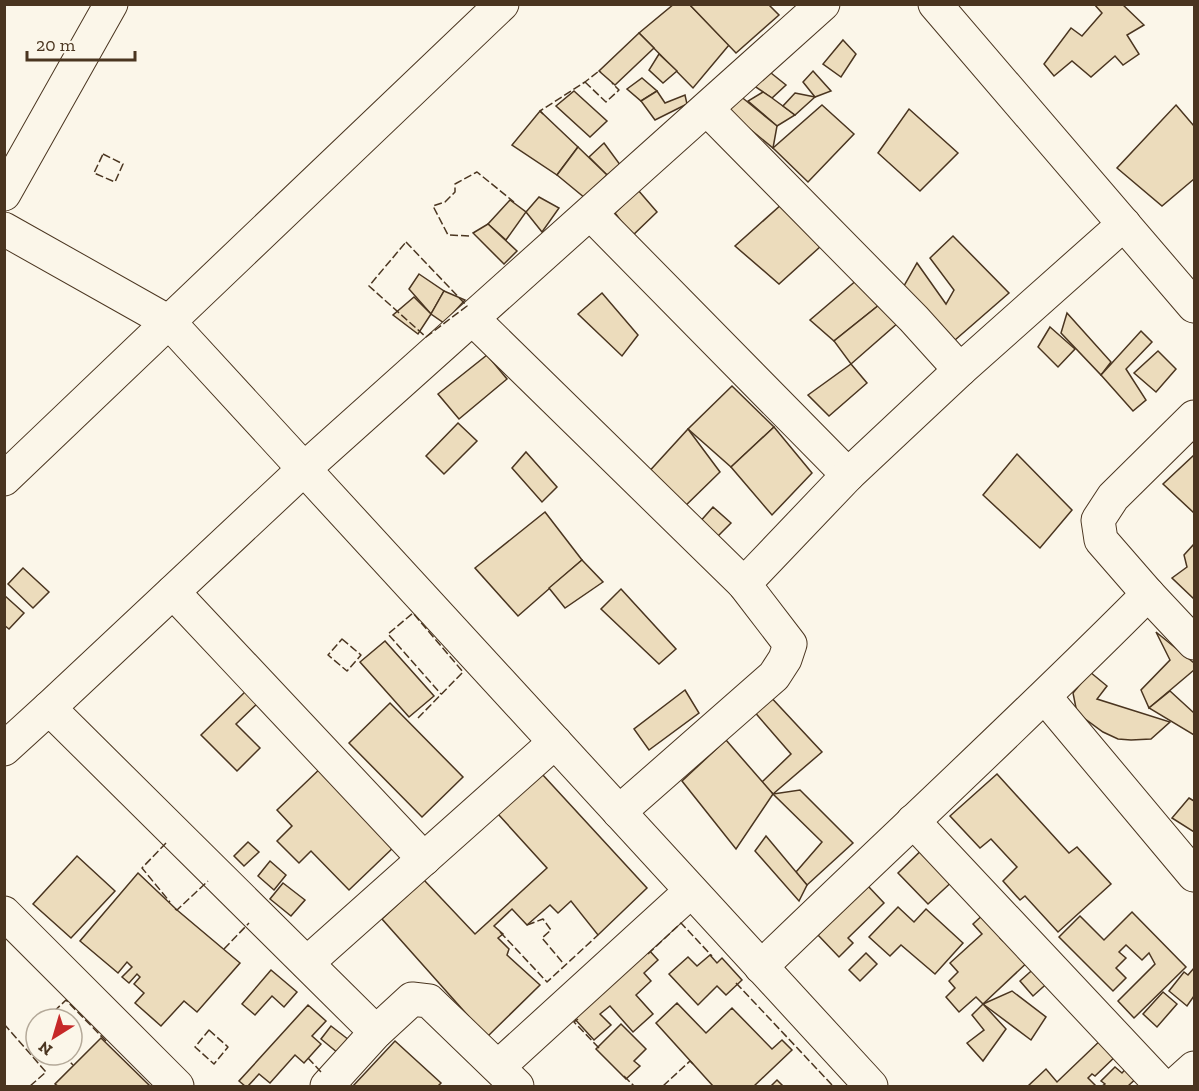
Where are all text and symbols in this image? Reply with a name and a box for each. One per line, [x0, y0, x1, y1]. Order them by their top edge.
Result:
scale bar [27, 24, 135, 62]
text: 20 m [36, 34, 76, 56]
north arrow [24, 1007, 84, 1067]
text: N [35, 1037, 56, 1060]

